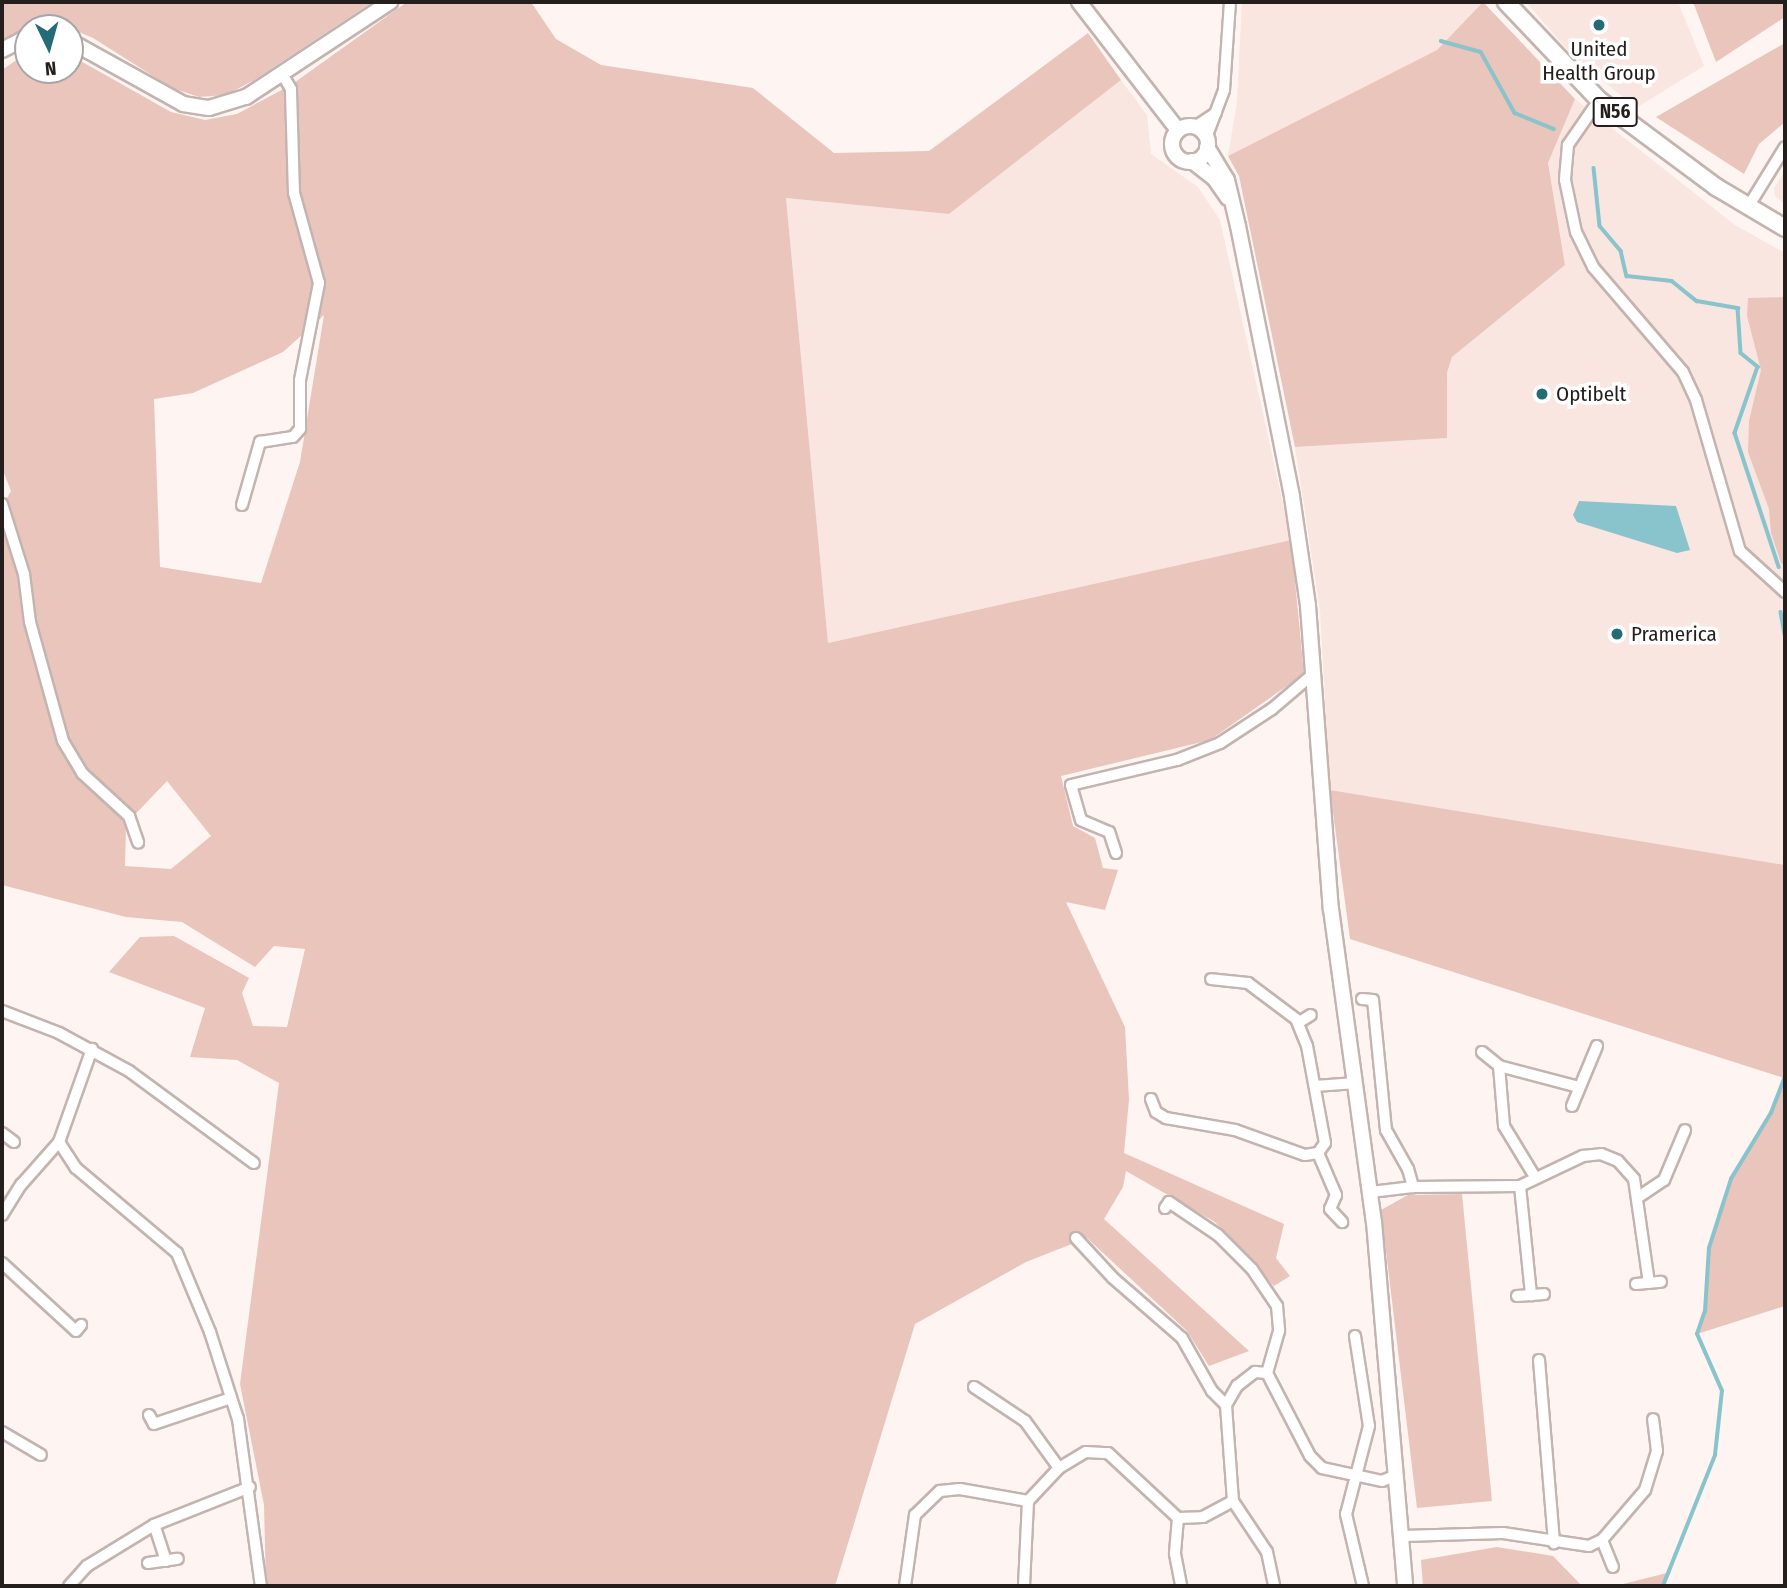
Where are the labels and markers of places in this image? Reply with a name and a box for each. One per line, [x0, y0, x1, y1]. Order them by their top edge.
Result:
marker: United Health Group [1591, 17, 1607, 33]
place label: United Health Group [1542, 36, 1656, 86]
place label: Optibelt [1556, 381, 1626, 407]
marker: Optibelt [1534, 386, 1550, 402]
place label: Pramerica [1631, 621, 1717, 647]
marker: Pramerica [1609, 626, 1625, 642]

